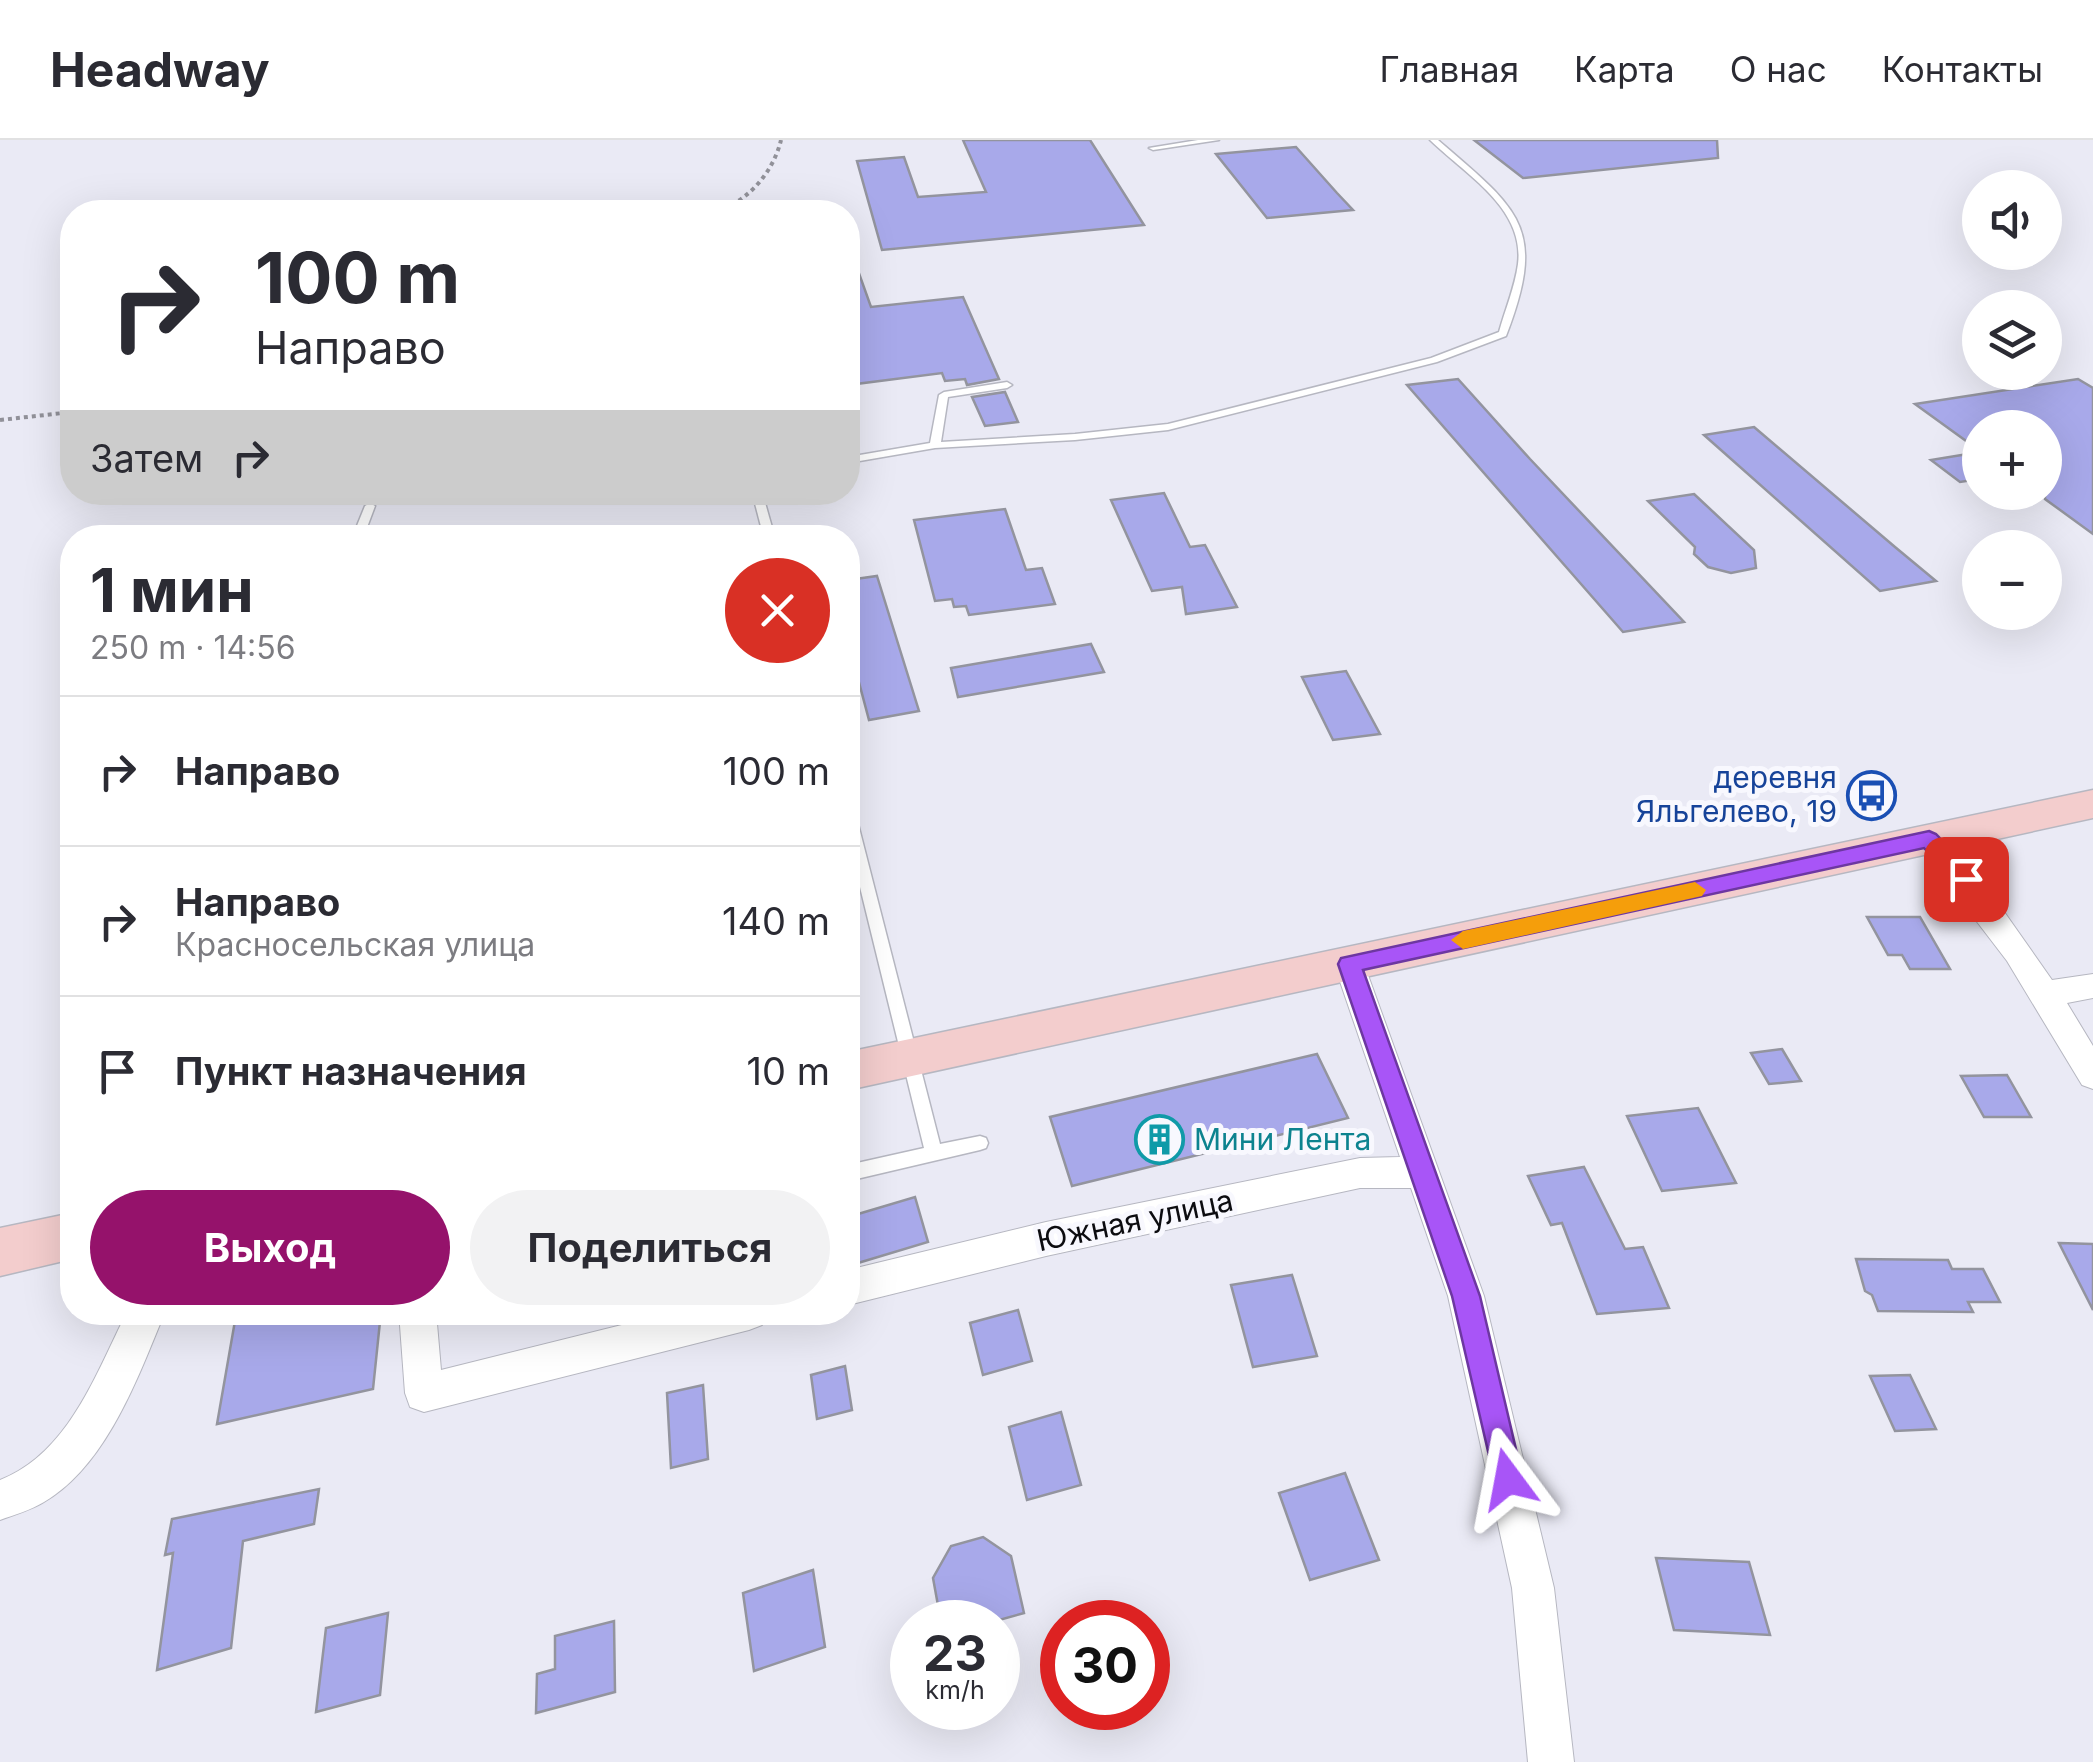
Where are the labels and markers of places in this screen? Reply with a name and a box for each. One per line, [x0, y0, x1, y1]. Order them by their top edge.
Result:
place label: деревня Яльгелево, 19 [1636, 759, 1837, 829]
bus stop icon: деревня Яльгелево, 19 [1846, 769, 1898, 821]
pin [1924, 837, 2009, 922]
building icon: Мини Лента [1133, 1114, 1185, 1166]
place label: Мини Лента [1194, 1121, 1371, 1157]

